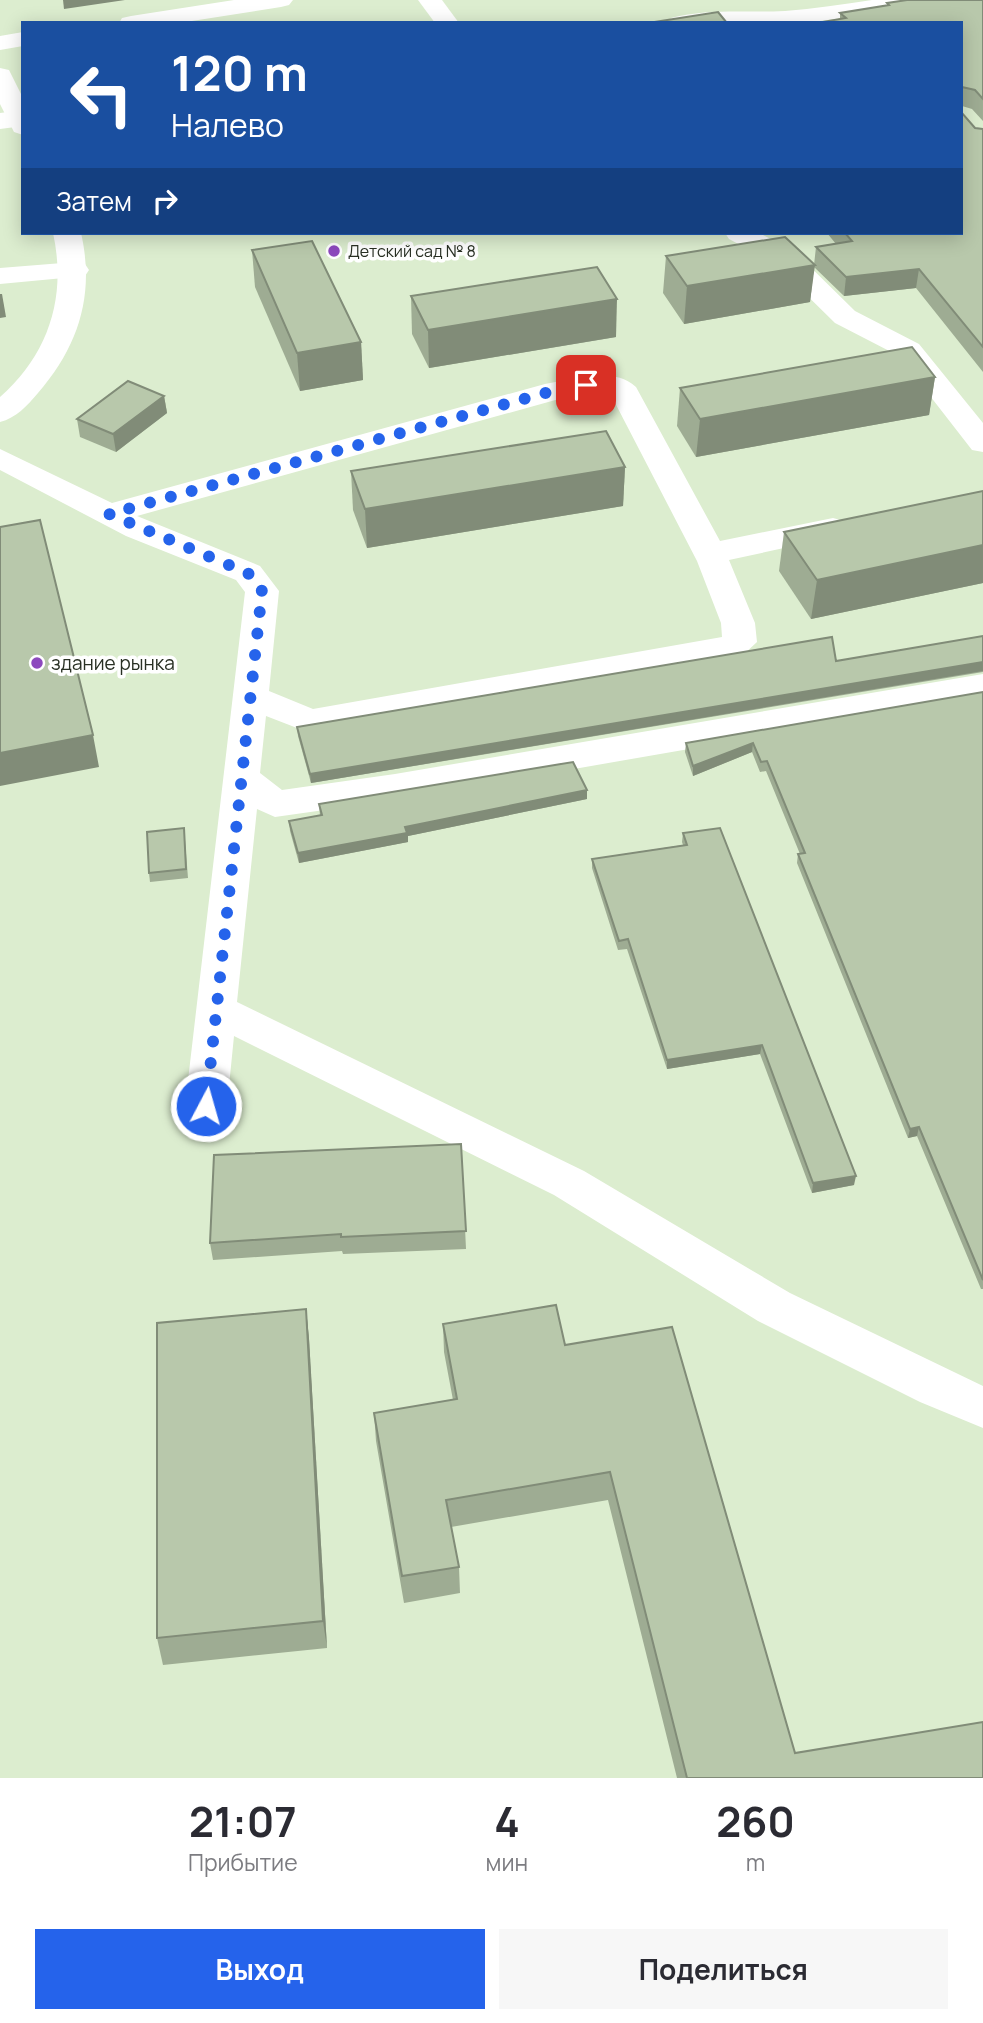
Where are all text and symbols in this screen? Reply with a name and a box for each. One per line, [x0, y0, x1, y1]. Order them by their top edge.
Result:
text: 120 m [171, 39, 308, 106]
icon: left [56, 49, 147, 140]
text: Налево [171, 103, 284, 147]
icon: right [146, 182, 184, 220]
text: Затем [56, 183, 132, 219]
place label: Детский сад № 8 [348, 240, 476, 262]
marker: Детский сад № 8 [326, 243, 342, 259]
pin [556, 355, 616, 415]
icon: arrive [567, 366, 605, 404]
place label: здание рынка [51, 650, 175, 676]
marker: здание рынка [29, 655, 45, 671]
position arrow [169, 1069, 243, 1143]
text: 21:07 [189, 1792, 297, 1850]
text: 4 [494, 1792, 520, 1850]
text: 260 [716, 1792, 795, 1850]
text: Прибытие [188, 1846, 298, 1878]
text: мин [486, 1846, 528, 1878]
text: m [746, 1846, 765, 1878]
button: Выход [35, 1929, 485, 2009]
button: Поделиться [499, 1929, 948, 2009]

